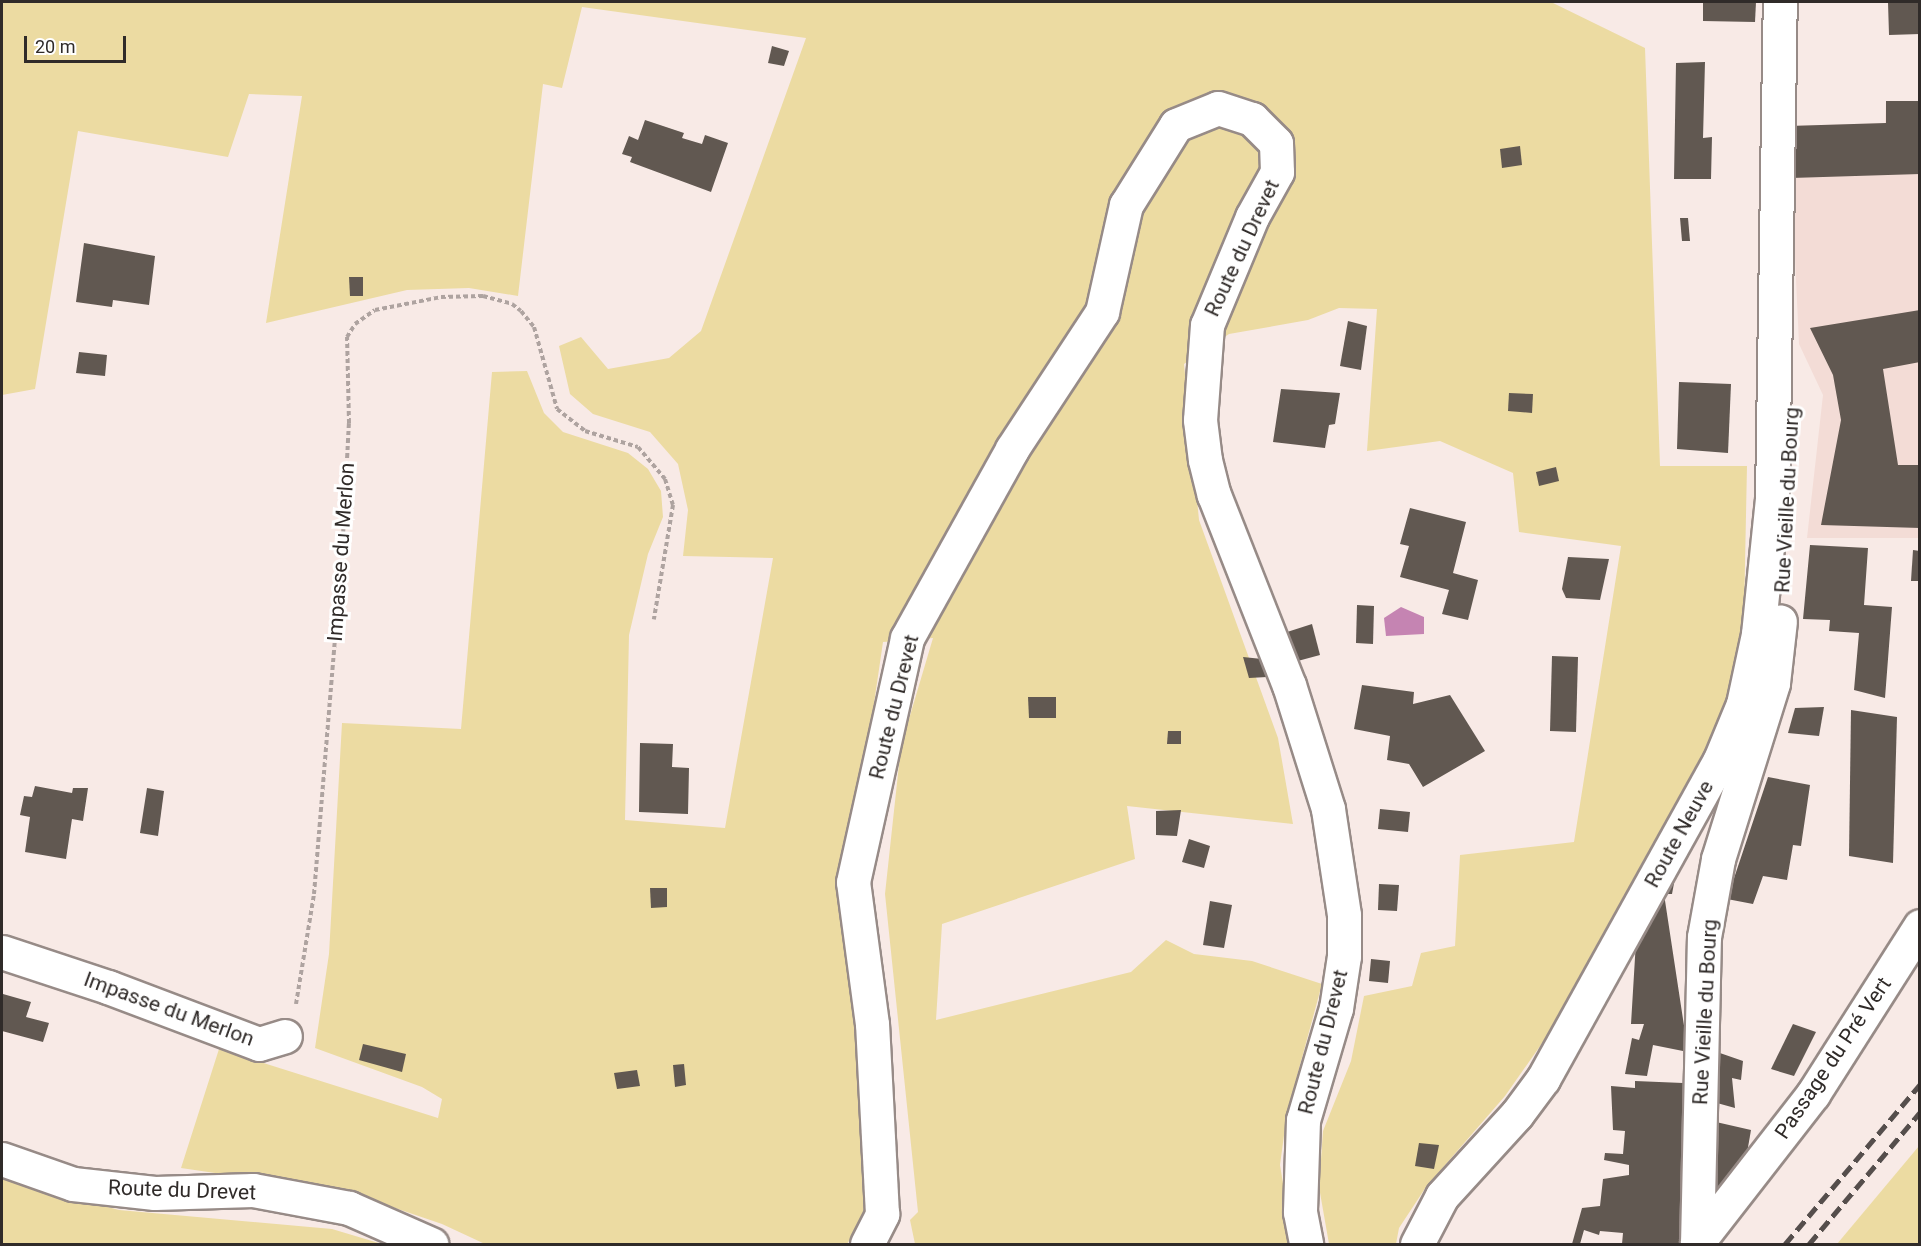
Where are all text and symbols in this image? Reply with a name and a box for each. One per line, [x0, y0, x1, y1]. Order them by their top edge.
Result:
scale bar [27, 24, 129, 62]
text: 20 m [35, 36, 75, 57]
street label: Route du Drevet [1199, 176, 1285, 320]
street label: Rue Vieille du Bourg [1770, 406, 1804, 594]
street label: Impasse du Merlon [322, 462, 360, 642]
street label: Route du Drevet [864, 632, 924, 782]
street label: Route Neuve [1639, 776, 1719, 892]
street label: Rue Vieille du Bourg [1688, 918, 1722, 1106]
street label: Impasse du Merlon [80, 967, 258, 1051]
street label: Route du Drevet [1293, 967, 1353, 1117]
street label: Passage du Pré Vert [1770, 972, 1896, 1144]
street label: Route du Drevet [108, 1175, 256, 1205]

